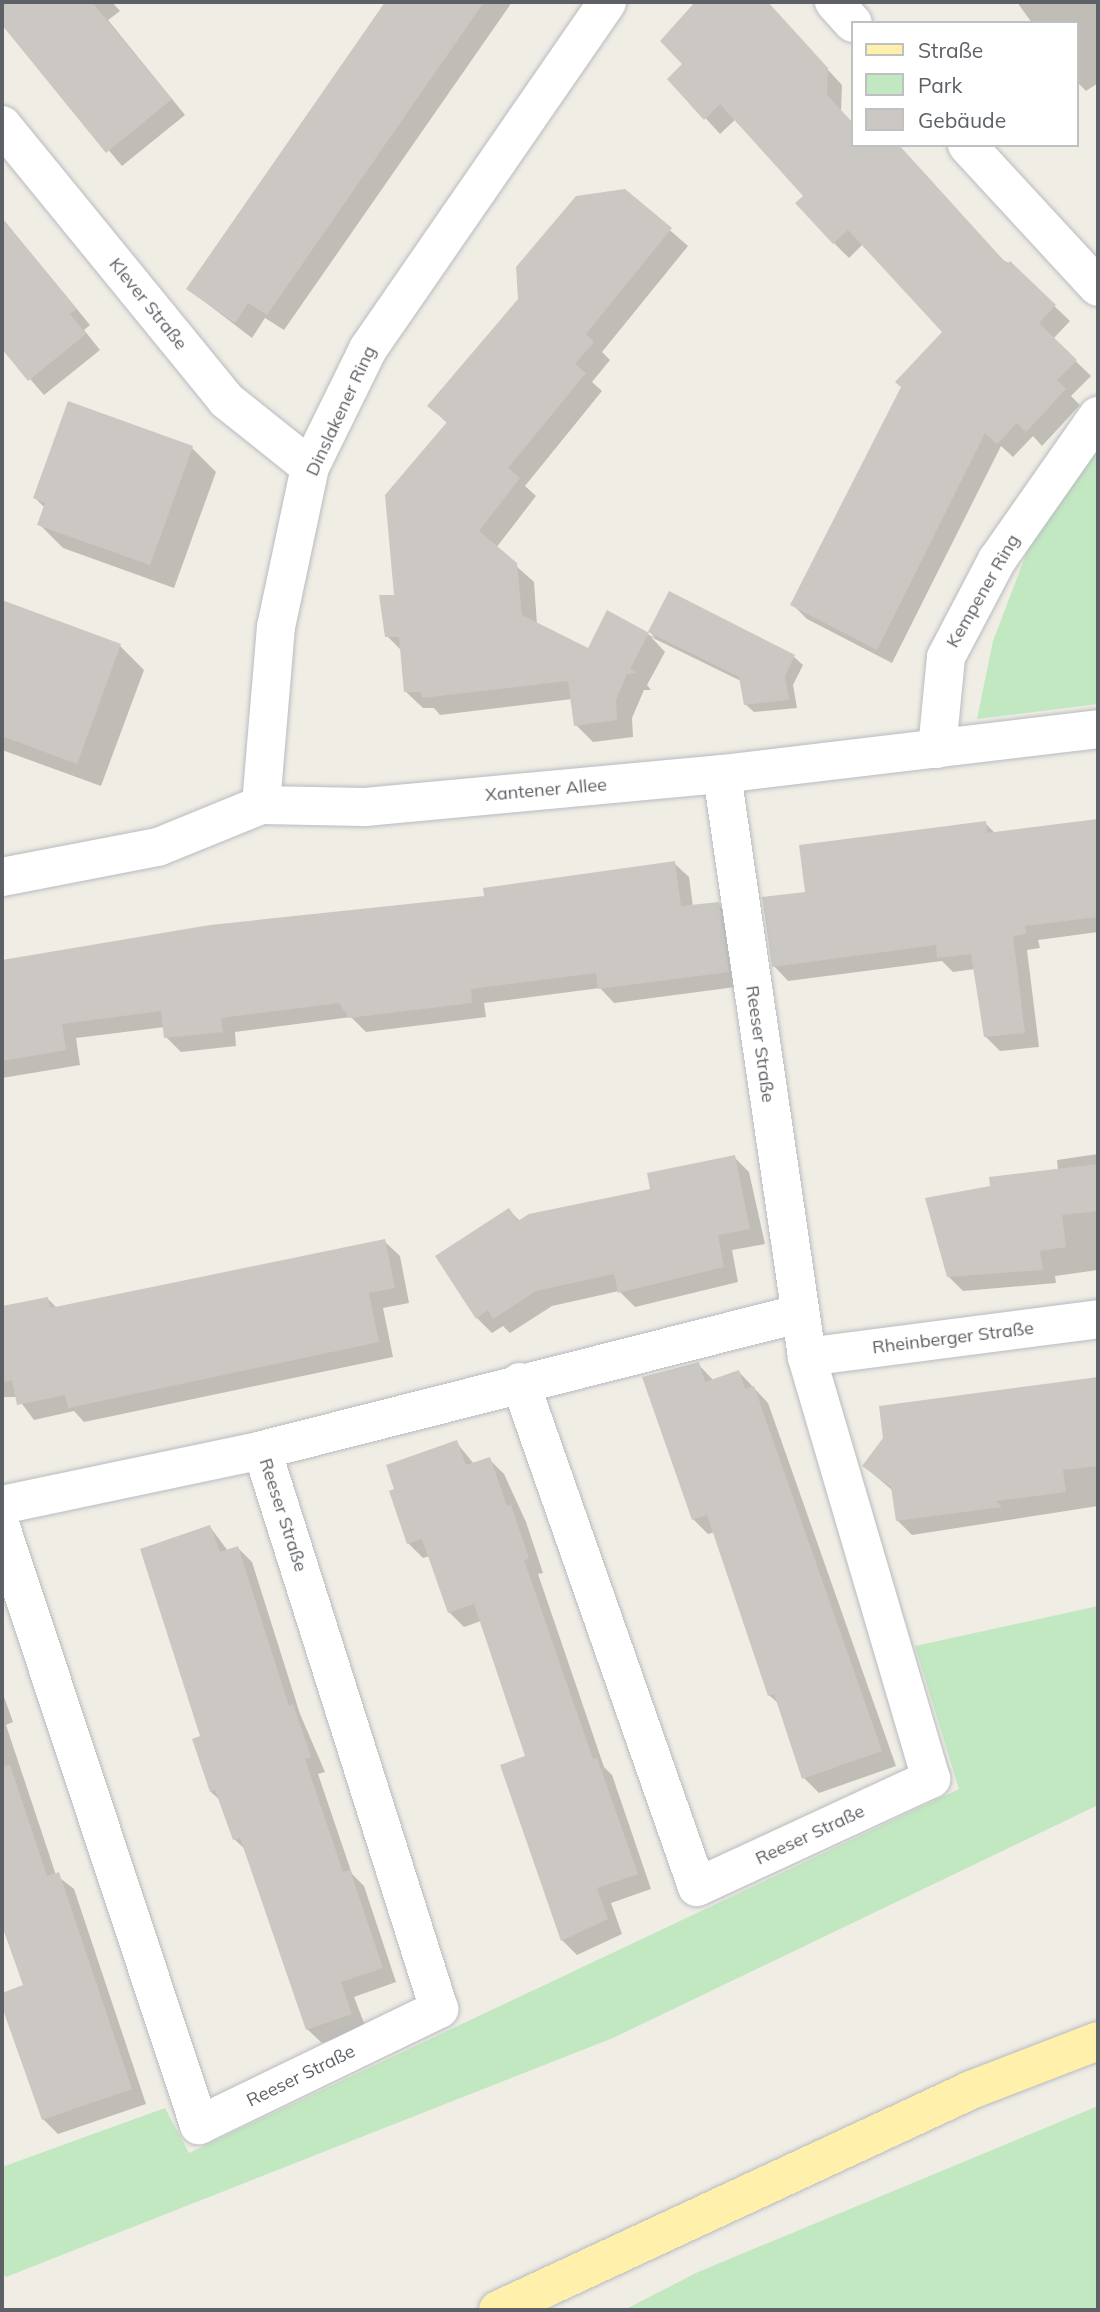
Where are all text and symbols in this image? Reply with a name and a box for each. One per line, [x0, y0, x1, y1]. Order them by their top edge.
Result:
legend [852, 21, 1079, 147]
text: Straße [918, 37, 983, 63]
text: Park [918, 72, 962, 98]
text: Gebäude [918, 107, 1006, 133]
street label: Klever Straße [104, 254, 192, 354]
street label: Dinslakener Ring [301, 343, 381, 479]
street label: Kempener Ring [942, 531, 1024, 651]
street label: Xantener Allee [484, 774, 608, 806]
street label: Reeser Straße [741, 984, 779, 1104]
street label: Rheinberger Straße [871, 1317, 1035, 1359]
street label: Reeser Straße [255, 1456, 311, 1574]
street label: Reeser Straße [752, 1800, 868, 1870]
street label: Reeser Straße [243, 2040, 359, 2112]

